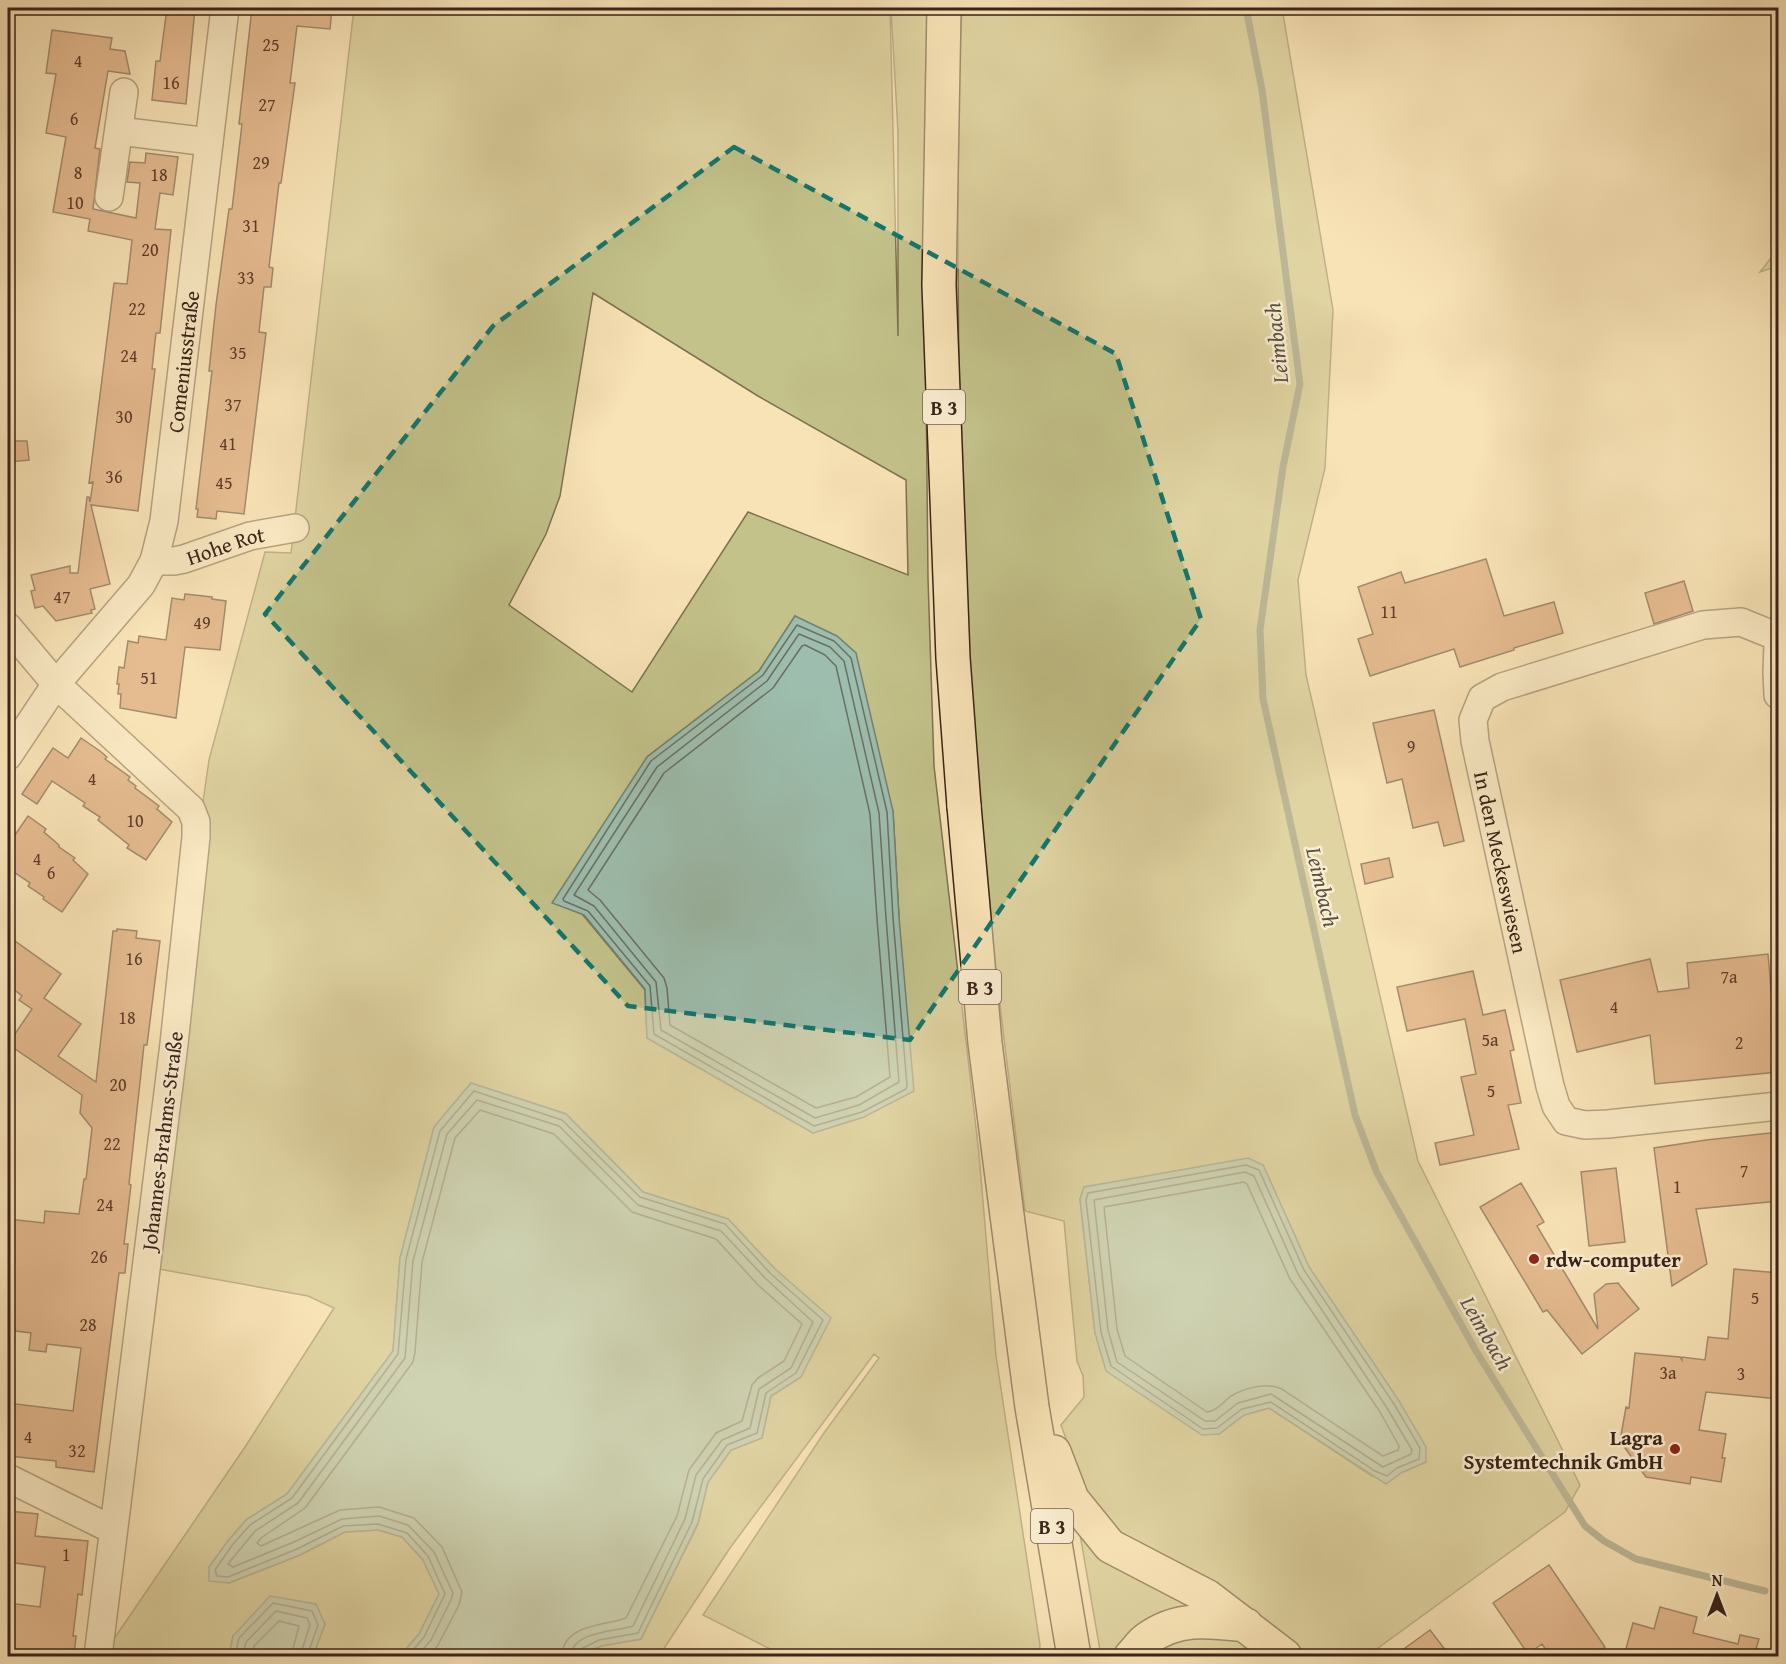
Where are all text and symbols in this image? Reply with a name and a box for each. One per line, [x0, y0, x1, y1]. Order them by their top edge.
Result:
house number: 25 [262, 31, 280, 58]
house number: 4 [74, 47, 82, 74]
house number: 16 [162, 69, 180, 96]
house number: 27 [258, 91, 276, 118]
house number: 6 [70, 105, 78, 132]
house number: 29 [252, 149, 270, 176]
house number: 8 [74, 159, 82, 186]
house number: 18 [150, 161, 168, 188]
house number: 10 [66, 189, 84, 216]
house number: 31 [242, 212, 260, 239]
house number: 20 [141, 236, 159, 263]
house number: 33 [237, 264, 255, 291]
street label: Comeniusstraße [159, 289, 207, 434]
house number: 22 [128, 295, 146, 322]
water label: Leimbach [1256, 301, 1296, 386]
house number: 35 [229, 339, 247, 366]
house number: 24 [120, 342, 138, 369]
road number: B 3 [923, 390, 965, 424]
house number: 37 [224, 391, 242, 418]
house number: 30 [115, 403, 133, 430]
house number: 41 [219, 430, 237, 457]
house number: 36 [105, 463, 123, 490]
house number: 45 [215, 469, 233, 496]
street label: Hohe Rot [182, 518, 268, 573]
house number: 47 [53, 583, 71, 610]
house number: 11 [1380, 598, 1398, 625]
house number: 49 [193, 609, 211, 636]
house number: 51 [140, 664, 158, 691]
house number: 9 [1407, 733, 1415, 760]
house number: 4 [88, 765, 96, 792]
street label: In den Meckeswiesen [1466, 768, 1536, 956]
house number: 10 [126, 807, 144, 834]
water label: Leimbach [1298, 843, 1348, 930]
house number: 4 [33, 845, 41, 872]
house number: 6 [47, 859, 55, 886]
house number: 16 [125, 945, 143, 972]
house number: 7a [1720, 963, 1738, 990]
road number: B 3 [959, 970, 1001, 1004]
house number: 4 [1610, 993, 1618, 1020]
house number: 18 [118, 1004, 136, 1031]
house number: 5a [1481, 1026, 1499, 1053]
street label: Johannes-Brahms-Straße [133, 1029, 191, 1256]
house number: 2 [1735, 1029, 1743, 1056]
house number: 20 [109, 1071, 127, 1098]
house number: 5 [1487, 1077, 1495, 1104]
house number: 22 [103, 1130, 121, 1157]
house number: 7 [1740, 1157, 1748, 1184]
house number: 1 [1673, 1173, 1681, 1200]
house number: 24 [96, 1191, 114, 1218]
house number: 26 [90, 1243, 108, 1270]
place label: rdw-computer [1546, 1244, 1681, 1275]
marker: rdw-computer [1527, 1252, 1541, 1266]
house number: 5 [1751, 1284, 1759, 1311]
water label: Leimbach [1452, 1289, 1521, 1376]
house number: 28 [79, 1311, 97, 1338]
house number: 3a [1659, 1359, 1677, 1386]
house number: 3 [1737, 1360, 1745, 1387]
place label: Lagra Systemtechnik GmbH [1464, 1422, 1663, 1477]
house number: 4 [24, 1423, 32, 1450]
house number: 32 [68, 1437, 86, 1464]
marker: Lagra Systemtechnik GmbH [1668, 1442, 1682, 1456]
road number: B 3 [1031, 1509, 1073, 1543]
house number: 1 [62, 1541, 70, 1568]
north arrow [1687, 1565, 1747, 1625]
text: N [1712, 1568, 1723, 1592]

